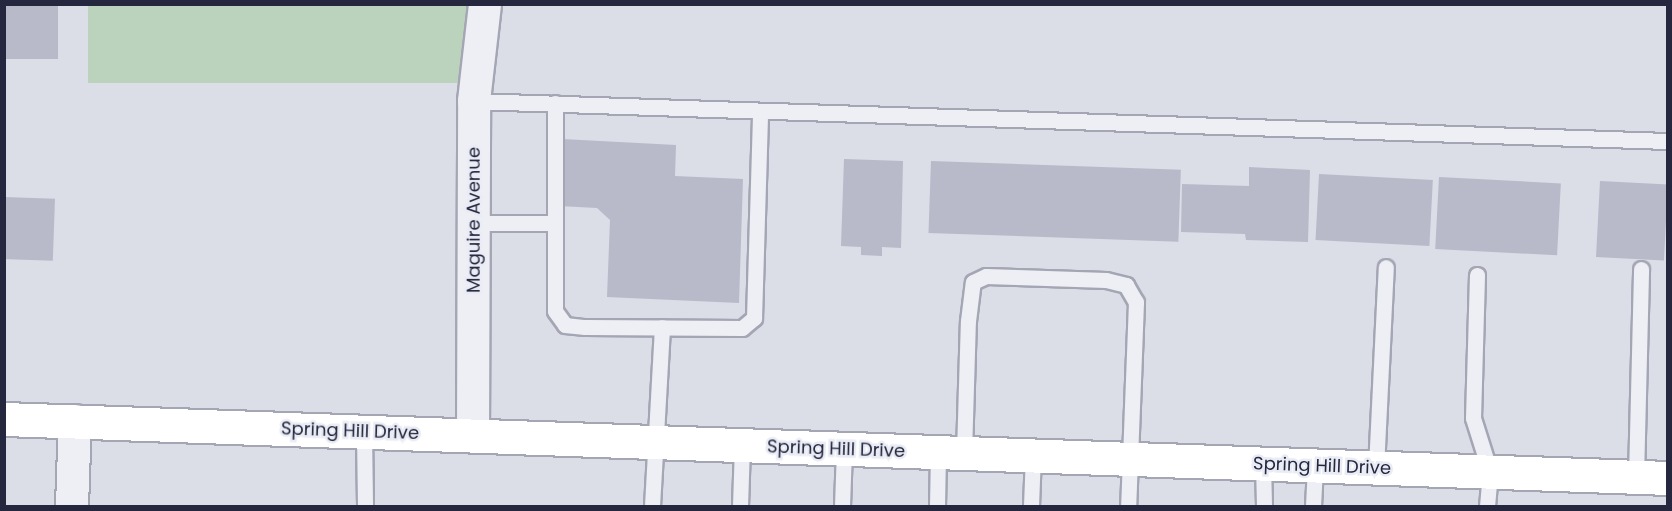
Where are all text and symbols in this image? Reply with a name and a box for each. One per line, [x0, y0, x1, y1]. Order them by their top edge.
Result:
street label: Maguire Avenue [463, 147, 485, 293]
street label: Spring Hill Drive [281, 418, 419, 444]
street label: Spring Hill Drive [767, 436, 905, 462]
street label: Spring Hill Drive [1253, 453, 1391, 479]

